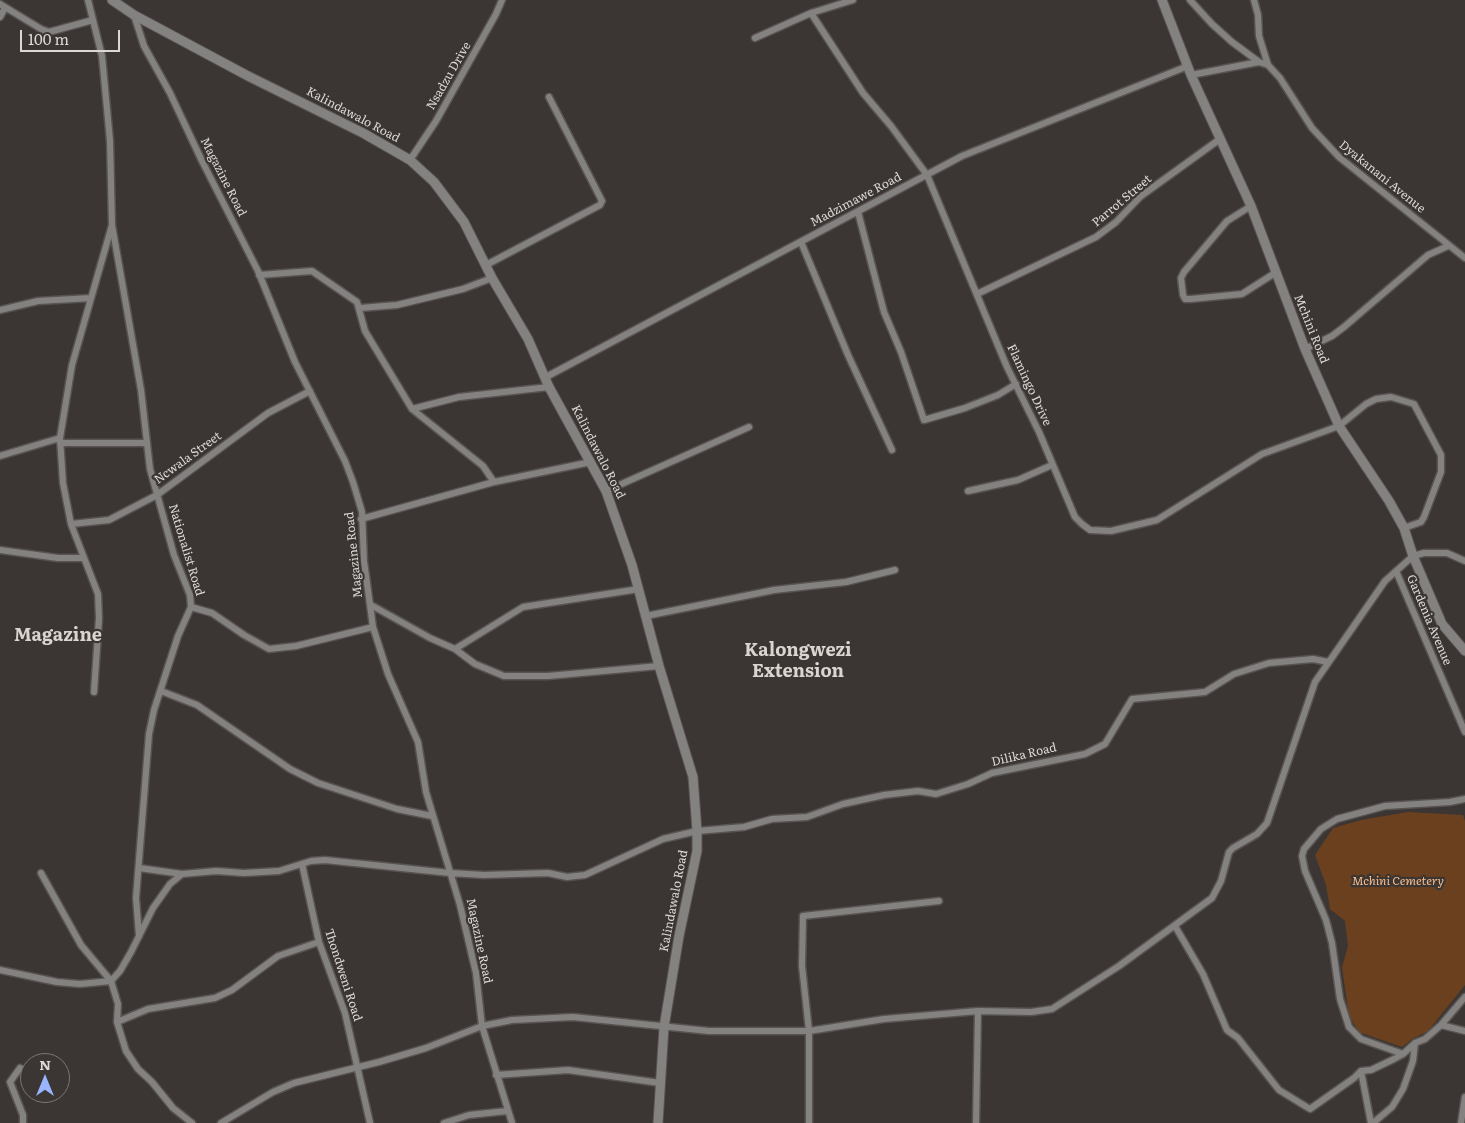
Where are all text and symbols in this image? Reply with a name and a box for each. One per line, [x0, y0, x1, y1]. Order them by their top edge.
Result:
scale bar [22, 20, 122, 52]
text: 100 m [28, 27, 69, 50]
street label: Nsadzu Drive [424, 39, 474, 113]
street label: Kalindawalo Road [304, 84, 402, 146]
street label: Magazine Road [197, 135, 249, 219]
street label: Dyakanani Avenue [1336, 138, 1428, 216]
street label: Madzimawe Road [808, 170, 904, 230]
street label: Parrot Street [1089, 172, 1155, 230]
street label: Mchini Road [1291, 292, 1331, 366]
street label: Flamingo Drive [1004, 342, 1054, 428]
street label: Kalindawalo Road [568, 403, 628, 501]
street label: Ncwala Street [152, 429, 224, 487]
street label: Nationalist Road [165, 502, 207, 598]
street label: Magazine Road [342, 511, 366, 599]
street label: Gardenia Avenue [1403, 572, 1455, 668]
district label: Magazine [14, 625, 102, 647]
district label: Kalongwezi Extension [744, 640, 852, 682]
street label: Dilika Road [990, 741, 1058, 769]
street label: Kalindawalo Road [657, 849, 691, 953]
park label: Mchini Cemetery [1352, 874, 1444, 888]
street label: Magazine Road [463, 897, 495, 985]
street label: Thondweni Road [321, 927, 365, 1023]
north arrow [20, 1053, 70, 1103]
text: N [39, 1054, 51, 1074]

